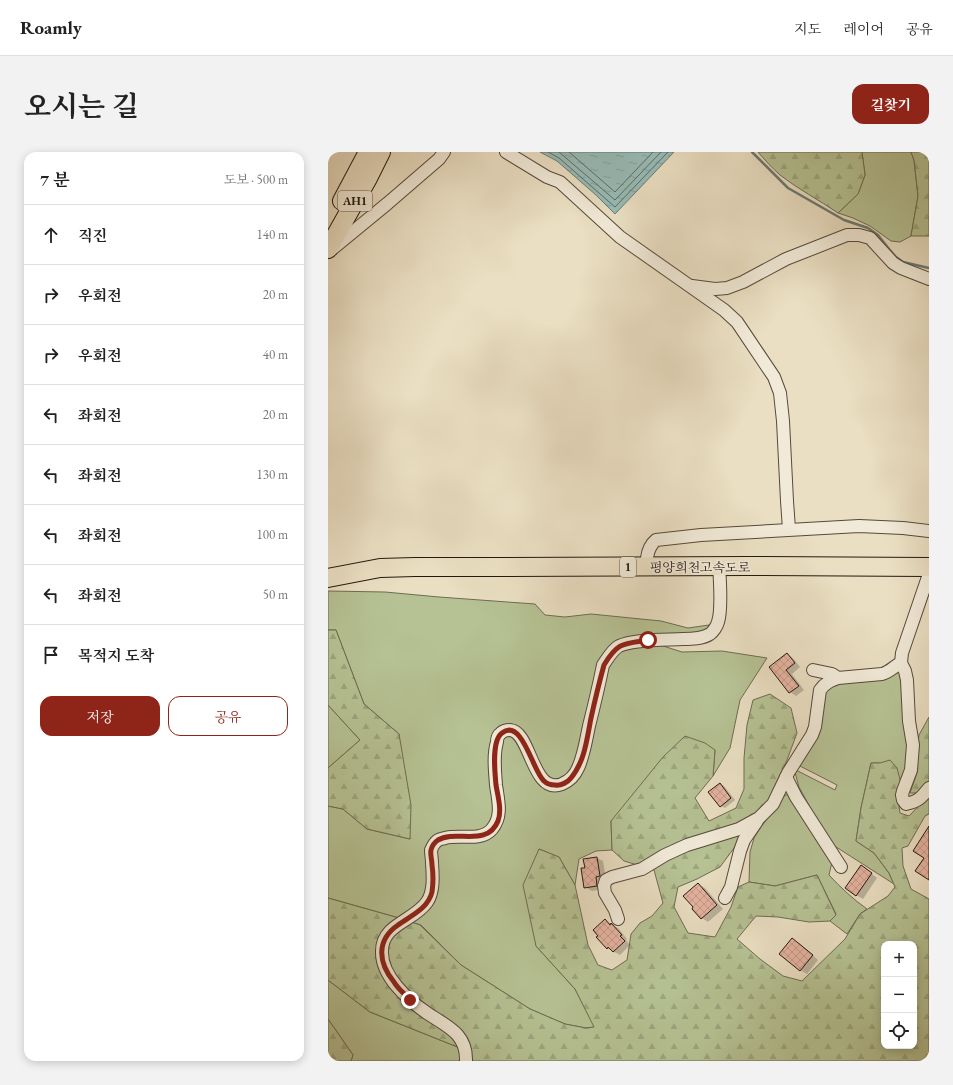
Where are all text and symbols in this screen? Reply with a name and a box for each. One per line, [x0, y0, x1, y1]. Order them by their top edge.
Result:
text: Roamly [20, 15, 82, 40]
text: 지도 [794, 20, 821, 38]
text: 레이어 [843, 20, 884, 38]
text: 공유 [906, 20, 933, 38]
button: 길찾기 [852, 84, 929, 124]
text: 오시는 길 [24, 88, 139, 124]
text: 7 분 [40, 169, 69, 191]
text: 도보 · 500 m [224, 171, 288, 188]
road number: AH1 [338, 191, 372, 211]
icon: ahead [40, 224, 62, 246]
text: 직진 [78, 226, 107, 245]
text: 140 m [257, 226, 288, 243]
icon: right [40, 284, 62, 306]
text: 우회전 [78, 286, 121, 305]
text: 20 m [263, 286, 288, 303]
icon: right [40, 344, 62, 366]
text: 우회전 [78, 346, 121, 365]
text: 40 m [263, 346, 288, 363]
icon: left [40, 404, 62, 426]
text: 좌회전 [78, 406, 121, 425]
text: 20 m [263, 406, 288, 423]
icon: left [40, 464, 62, 486]
text: 좌회전 [78, 466, 121, 485]
text: 130 m [257, 466, 288, 483]
icon: left [40, 524, 62, 546]
text: 좌회전 [78, 526, 121, 545]
text: 100 m [257, 526, 288, 543]
road number: 1 [620, 557, 636, 577]
street label: 평양희천고속도로 [650, 559, 751, 576]
icon: left [40, 584, 62, 606]
text: 좌회전 [78, 586, 121, 605]
text: 50 m [263, 586, 288, 603]
route start [639, 631, 657, 649]
icon: arrive [40, 644, 62, 666]
text: 목적지 도착 [78, 646, 154, 665]
button: 저장 [40, 696, 160, 736]
button: 공유 [168, 696, 288, 736]
map controls [881, 941, 917, 1049]
button: + [881, 941, 917, 977]
button: − [881, 977, 917, 1013]
route end [401, 991, 419, 1009]
button: locate [881, 1013, 917, 1049]

